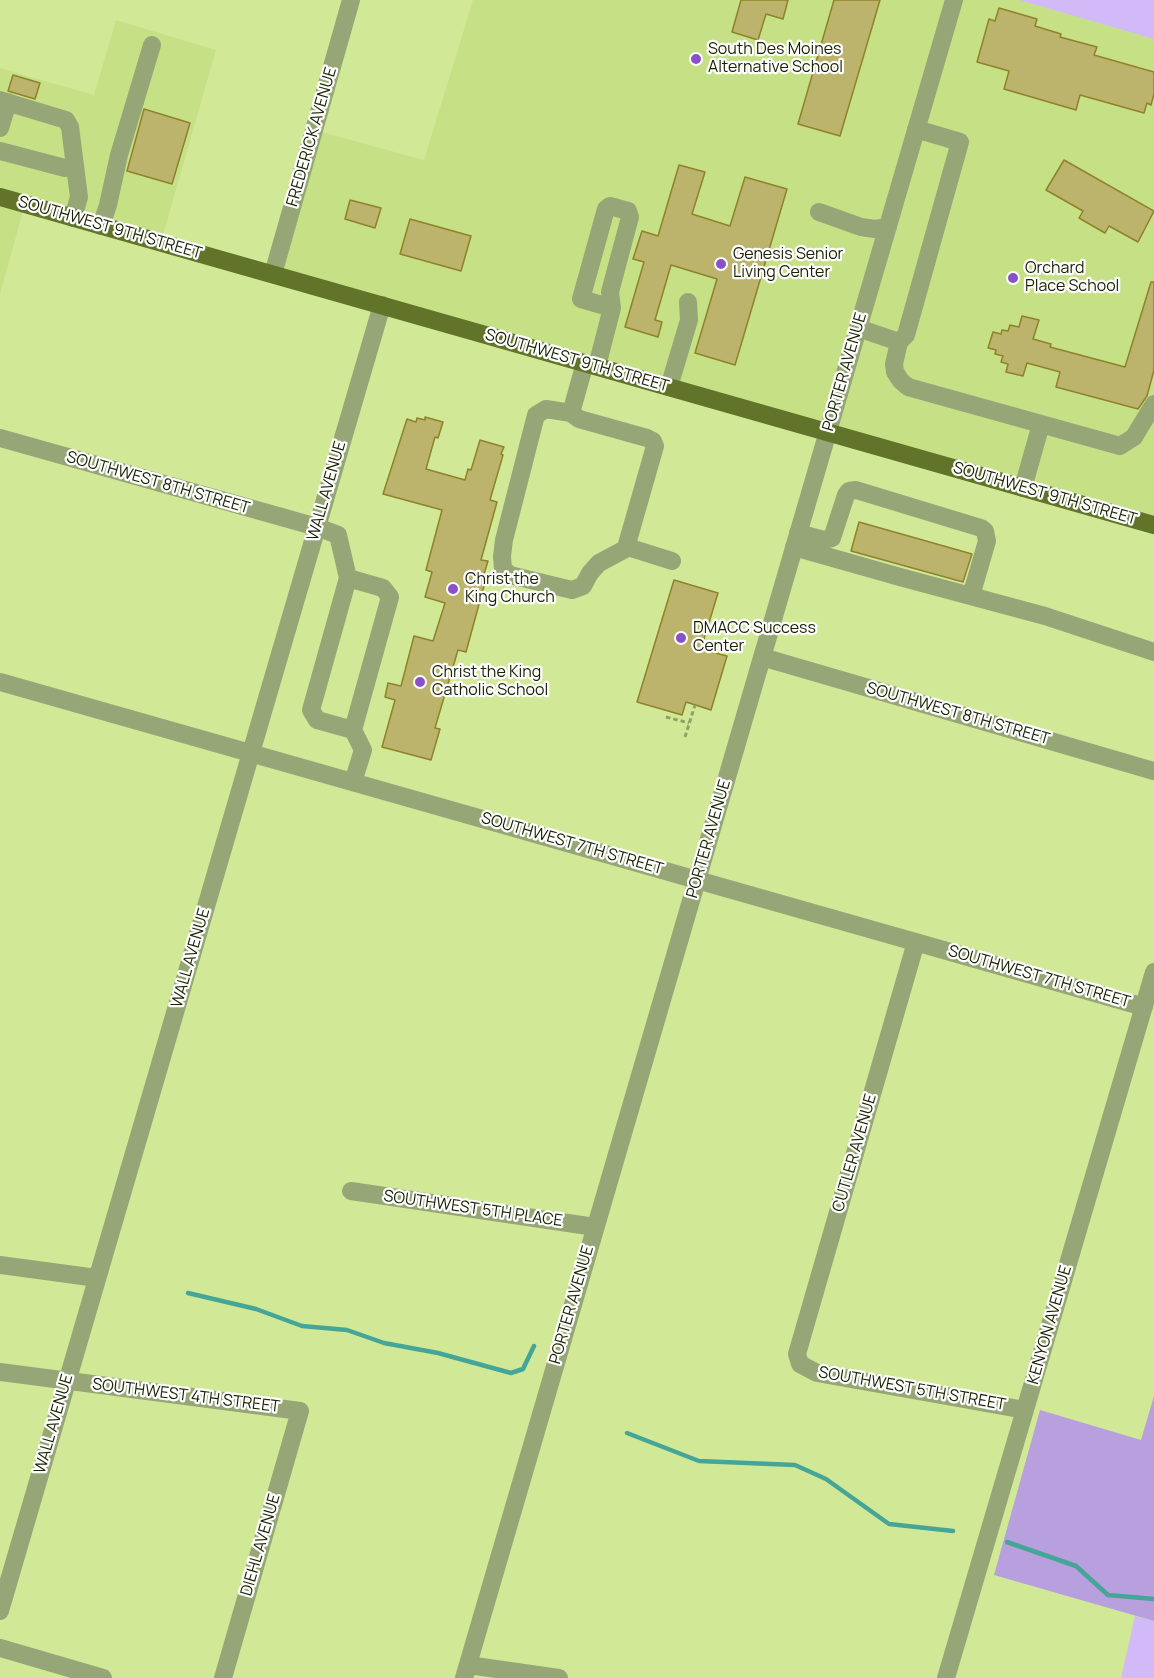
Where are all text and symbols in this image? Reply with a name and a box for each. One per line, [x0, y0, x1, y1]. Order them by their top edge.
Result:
place label: South Des Moines Alternative School [708, 40, 843, 78]
marker: South Des Moines Alternative School [689, 52, 703, 66]
street label: FREDERICK AVENUE [283, 65, 341, 209]
street label: SOUTHWEST 9TH STREET [16, 193, 204, 263]
place label: Genesis Senior Living Center [733, 245, 843, 283]
marker: Genesis Senior Living Center [714, 257, 728, 271]
place label: Orchard Place School [1025, 259, 1119, 297]
marker: Orchard Place School [1006, 271, 1020, 285]
street label: PORTER AVENUE [819, 311, 871, 433]
street label: SOUTHWEST 9TH STREET [483, 326, 671, 396]
street label: WALL AVENUE [304, 439, 350, 543]
street label: SOUTHWEST 8TH STREET [64, 448, 252, 518]
street label: SOUTHWEST 9TH STREET [951, 459, 1139, 529]
place label: Christ the King Church [465, 570, 555, 608]
marker: Christ the King Church [446, 582, 460, 596]
place label: DMACC Success Center [693, 619, 816, 657]
marker: DMACC Success Center [674, 631, 688, 645]
place label: Christ the King Catholic School [432, 663, 548, 701]
marker: Christ the King Catholic School [413, 675, 427, 689]
street label: SOUTHWEST 8TH STREET [864, 679, 1052, 749]
street label: PORTER AVENUE [683, 778, 735, 900]
street label: SOUTHWEST 7TH STREET [479, 809, 665, 879]
street label: WALL AVENUE [168, 906, 214, 1010]
street label: SOUTHWEST 7TH STREET [946, 942, 1132, 1012]
street label: CUTLER AVENUE [829, 1092, 881, 1214]
street label: SOUTHWEST 5TH PLACE [382, 1187, 564, 1231]
street label: PORTER AVENUE [546, 1244, 598, 1366]
street label: KENYON AVENUE [1024, 1263, 1076, 1387]
street label: SOUTHWEST 5TH STREET [817, 1363, 1007, 1415]
street label: WALL AVENUE [31, 1372, 77, 1476]
street label: SOUTHWEST 4TH STREET [91, 1375, 281, 1417]
street label: DIEHL AVENUE [237, 1492, 285, 1598]

